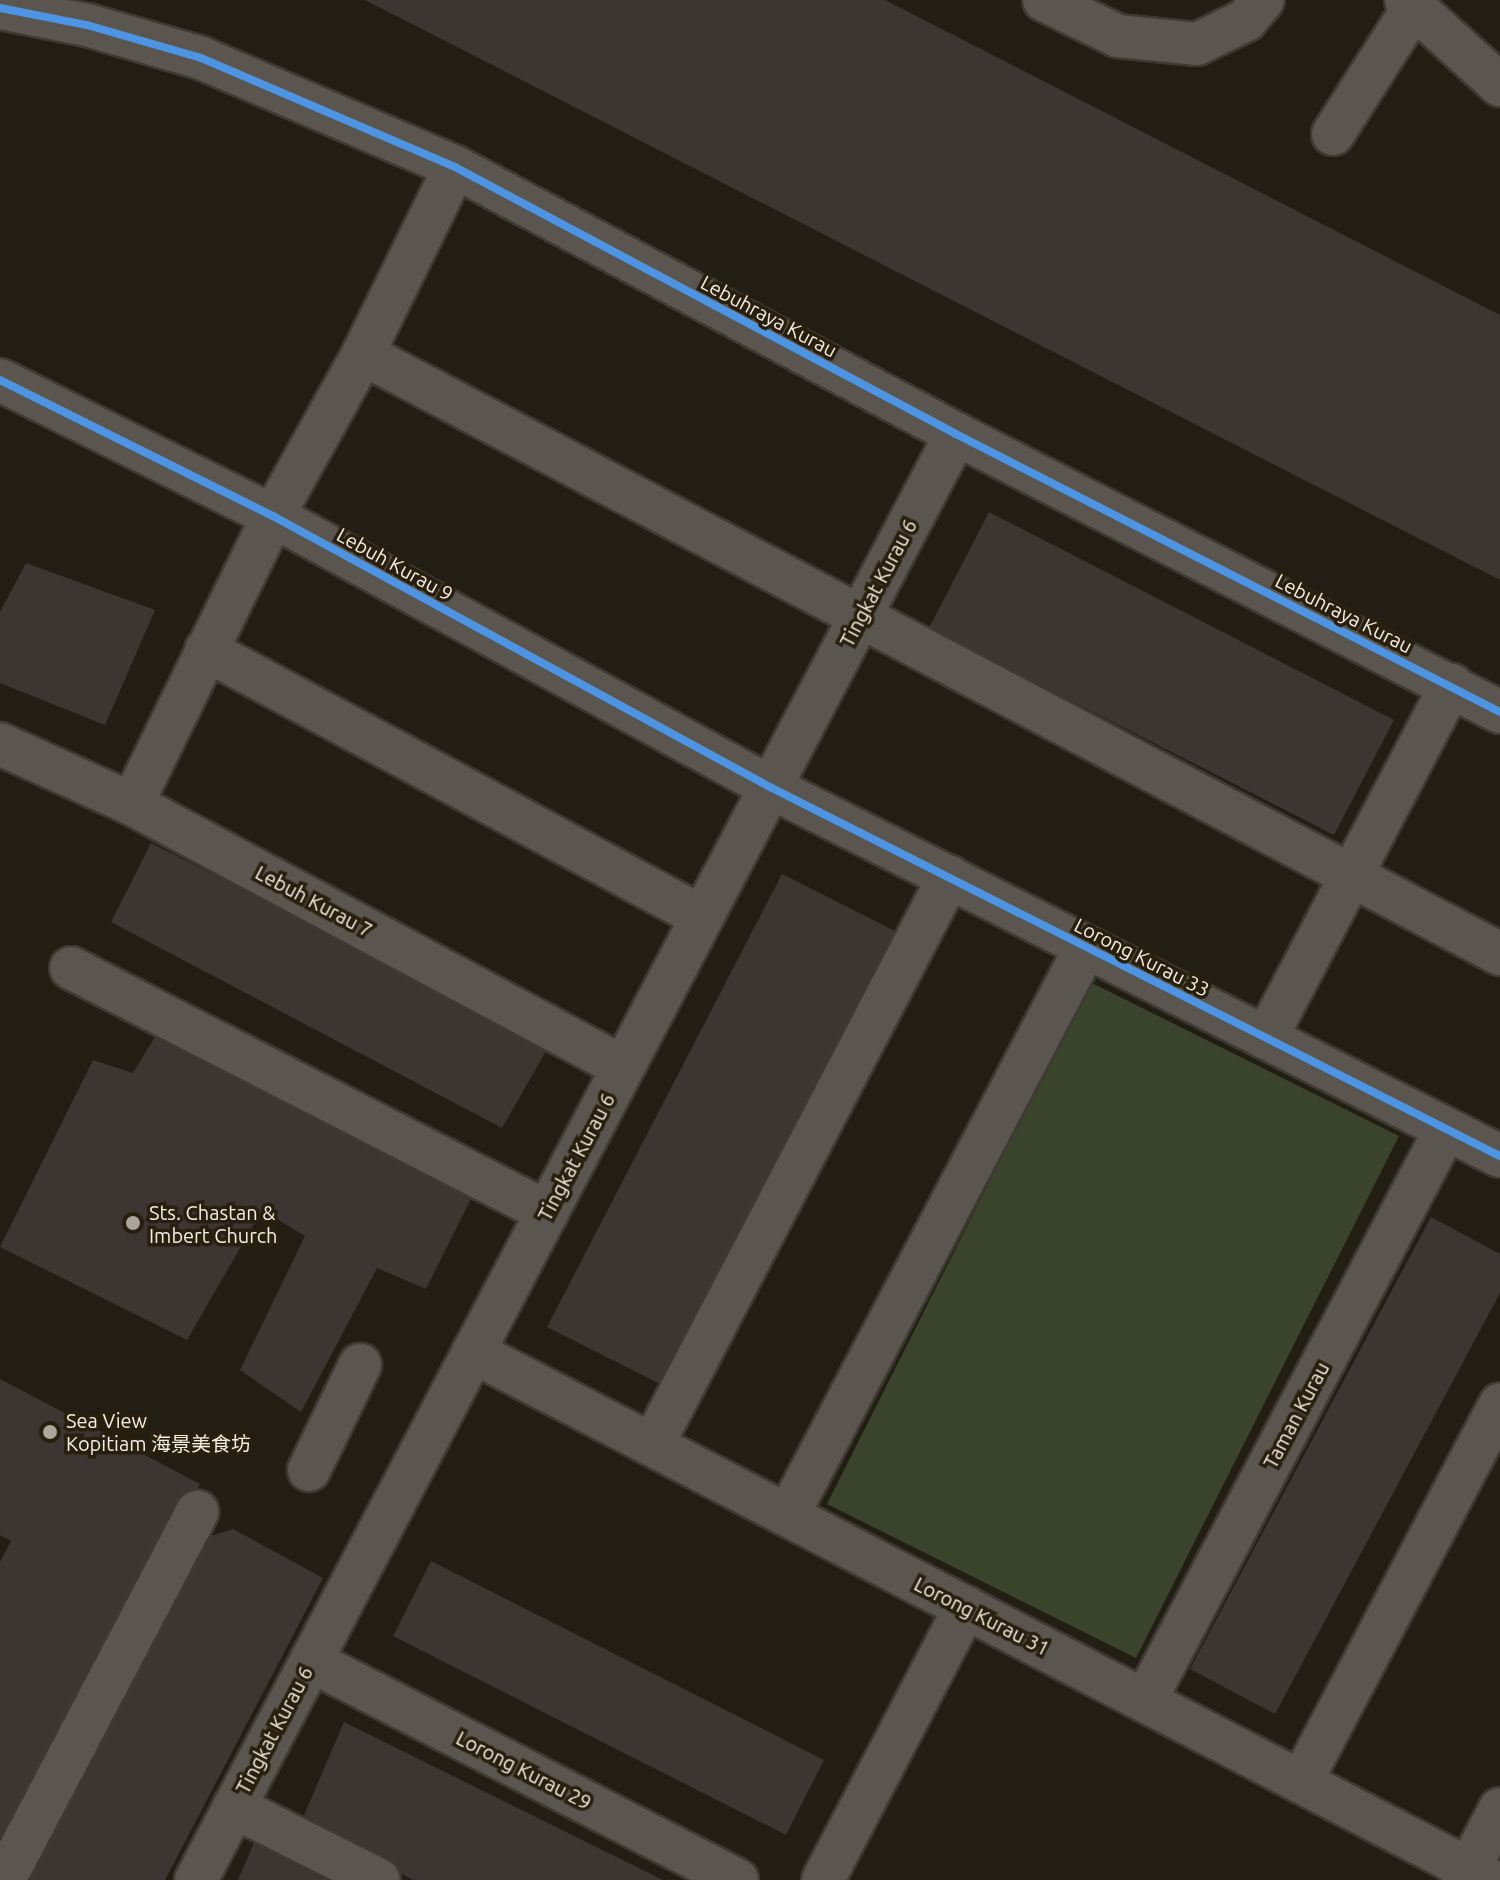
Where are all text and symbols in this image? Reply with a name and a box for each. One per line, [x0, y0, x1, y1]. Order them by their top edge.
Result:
street label: Lebuhraya Kurau [697, 270, 841, 362]
street label: Tingkat Kurau 6 [834, 515, 922, 651]
street label: Lebuh Kurau 9 [333, 522, 457, 606]
street label: Lebuhraya Kurau [1271, 568, 1417, 658]
street label: Lebuh Kurau 7 [251, 860, 377, 942]
street label: Lorong Kurau 33 [1070, 913, 1214, 1001]
street label: Tingkat Kurau 6 [532, 1089, 620, 1225]
place label: Sts. Chastan & Imbert Church [149, 1200, 278, 1247]
marker: Sts. Chastan & Imbert Church [124, 1214, 142, 1232]
street label: Taman Kurau [1258, 1358, 1334, 1472]
place label: Sea View Kopitiam 海景美食坊 [66, 1408, 251, 1455]
marker: Sea View Kopitiam 海景美食坊 [41, 1423, 59, 1441]
street label: Lorong Kurau 31 [910, 1572, 1054, 1660]
street label: Tingkat Kurau 6 [230, 1662, 318, 1798]
street label: Lorong Kurau 29 [452, 1726, 596, 1814]

